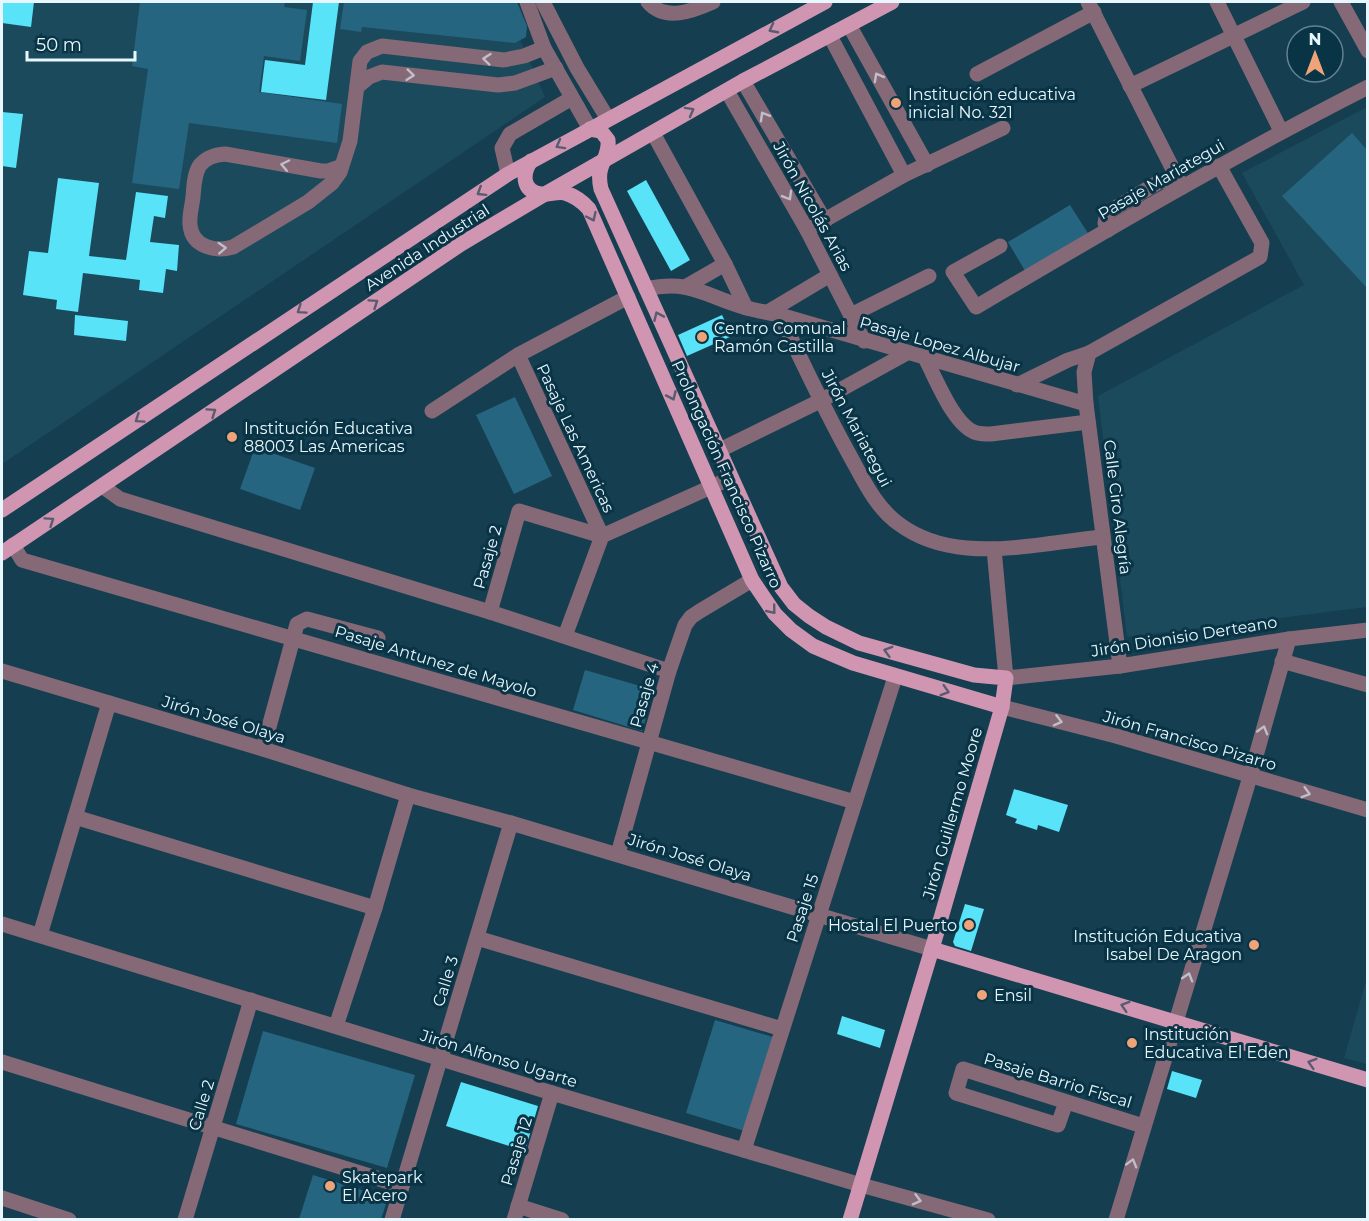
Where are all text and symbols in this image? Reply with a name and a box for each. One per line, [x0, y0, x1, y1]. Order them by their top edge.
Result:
one-way arrow [769, 22, 779, 33]
scale bar [27, 24, 135, 62]
north arrow [1285, 24, 1345, 84]
text: N [1309, 30, 1321, 49]
text: 50 m [36, 34, 82, 56]
one-way arrow [483, 53, 492, 65]
one-way arrow [406, 68, 415, 81]
one-way arrow [873, 73, 885, 83]
place label: Institución educativa inicial No. 321 [908, 85, 1076, 122]
marker: Institución educativa inicial No. 321 [889, 96, 903, 110]
one-way arrow [684, 107, 694, 119]
one-way arrow [759, 112, 771, 122]
street label: Pasaje Mariategui [1095, 136, 1228, 223]
street label: Jirón Nicolás Arias [769, 137, 856, 274]
one-way arrow [556, 138, 567, 149]
one-way arrow [280, 159, 290, 172]
one-way arrow [477, 184, 487, 196]
one-way arrow [781, 190, 792, 200]
street label: Avenida Industrial [361, 200, 493, 295]
one-way arrow [585, 211, 597, 222]
one-way arrow [217, 242, 226, 255]
one-way arrow [367, 299, 378, 310]
one-way arrow [297, 303, 307, 315]
one-way arrow [653, 311, 665, 322]
street label: Pasaje Lopez Albujar [857, 312, 1022, 376]
place label: Centro Comunal Ramón Castilla [714, 319, 846, 356]
marker: Centro Comunal Ramón Castilla [695, 330, 709, 344]
street label: Prolongación Francisco Pizarro [668, 357, 785, 591]
street label: Pasaje Las Americas [533, 361, 618, 516]
street label: Jirón Mariategui [817, 365, 896, 490]
one-way arrow [664, 389, 676, 400]
one-way arrow [205, 408, 216, 419]
one-way arrow [134, 411, 145, 422]
place label: Institución Educativa 88003 Las Americas [244, 419, 413, 456]
marker: Institución Educativa 88003 Las Americas [225, 430, 239, 444]
street label: Calle Ciro Alegría [1100, 439, 1135, 576]
one-way arrow [43, 517, 54, 528]
street label: Pasaje 2 [469, 523, 506, 591]
one-way arrow [765, 603, 776, 614]
street label: Jirón Dionisio Derteano [1089, 612, 1278, 661]
street label: Pasaje Antunez de Mayolo [332, 622, 539, 701]
one-way arrow [883, 646, 894, 658]
street label: Pasaje 4 [626, 660, 663, 730]
one-way arrow [939, 684, 950, 696]
street label: Jirón José Olaya [159, 691, 288, 747]
street label: Jirón Francisco Pizarro [1100, 706, 1279, 774]
one-way arrow [1053, 714, 1063, 727]
street label: Jirón Guillermo Moore [919, 725, 986, 902]
one-way arrow [1256, 725, 1268, 735]
one-way arrow [1300, 786, 1311, 798]
street label: Jirón José Olaya [625, 829, 754, 885]
street label: Pasaje 15 [782, 871, 822, 945]
place label: Hostal El Puerto [828, 916, 957, 935]
marker: Hostal El Puerto [962, 918, 976, 932]
place label: Institución Educativa Isabel De Aragon [1073, 927, 1242, 964]
marker: Institución Educativa Isabel De Aragon [1247, 938, 1261, 952]
street label: Calle 3 [429, 953, 462, 1009]
one-way arrow [1181, 972, 1193, 982]
place label: Ensil [994, 986, 1032, 1005]
marker: Ensil [975, 988, 989, 1002]
one-way arrow [1120, 1001, 1131, 1013]
street label: Jirón Alfonso Ugarte [417, 1025, 580, 1091]
place label: Institución Educativa El Eden [1144, 1025, 1289, 1062]
marker: Institución Educativa El Eden [1125, 1036, 1139, 1050]
street label: Pasaje Barrio Fiscal [982, 1049, 1134, 1112]
one-way arrow [1307, 1058, 1317, 1070]
street label: Calle 2 [185, 1077, 218, 1133]
street label: Pasaje 12 [497, 1114, 536, 1188]
one-way arrow [1125, 1158, 1138, 1168]
place label: Skatepark El Acero [342, 1168, 423, 1205]
marker: Skatepark El Acero [323, 1179, 337, 1193]
one-way arrow [911, 1193, 922, 1205]

